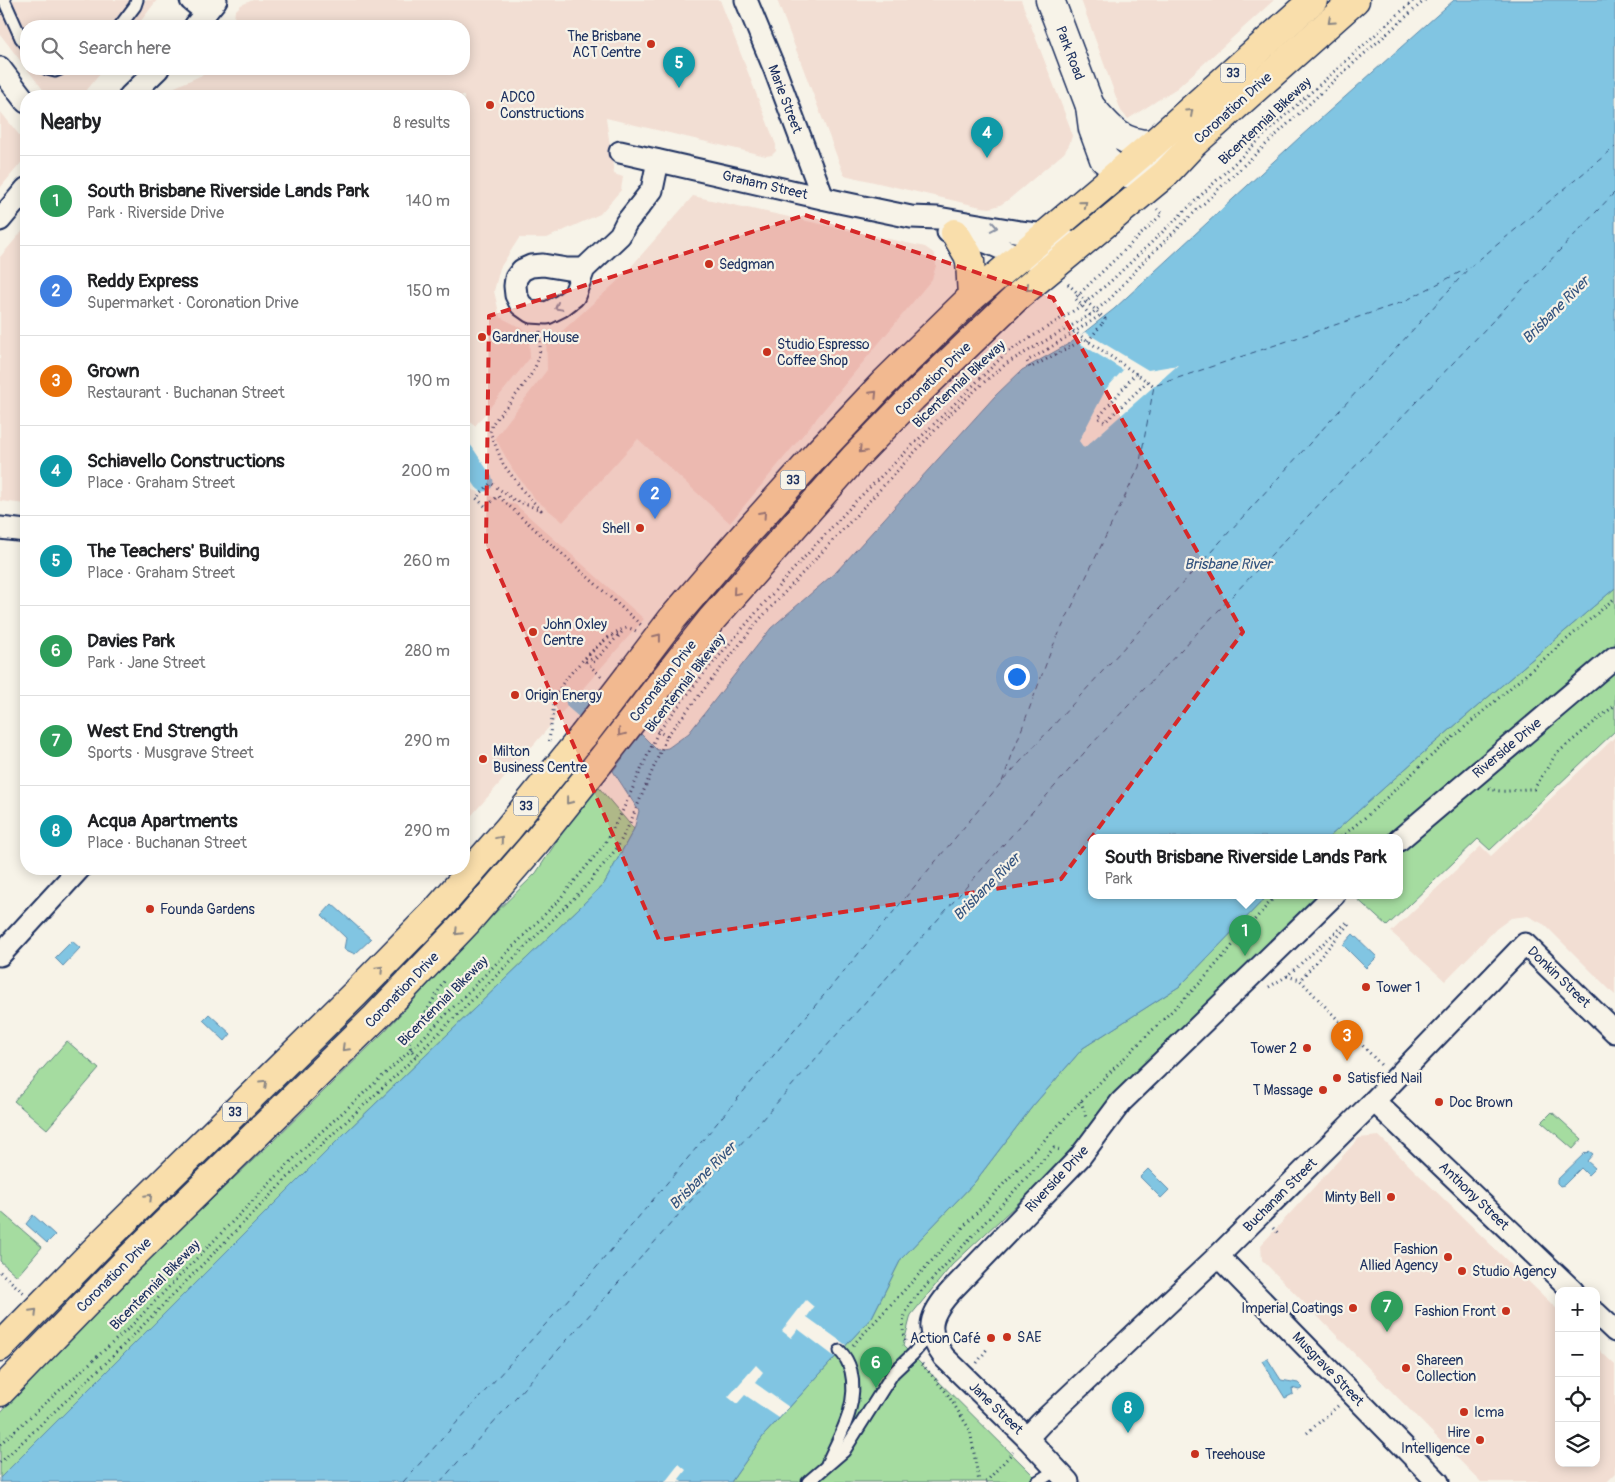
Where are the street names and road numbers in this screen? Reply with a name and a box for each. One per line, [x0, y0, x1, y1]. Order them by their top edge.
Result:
street label: Park Road [1052, 24, 1088, 83]
street label: Marie Street [764, 62, 806, 136]
road number: 33 [1220, 64, 1246, 82]
street label: Coronation Drive [1191, 69, 1275, 147]
street label: Bicentennial Bikeway [1215, 74, 1315, 168]
street label: Graham Street [721, 167, 810, 203]
street label: Bicentennial Bikeway [909, 337, 1009, 431]
street label: Coronation Drive [892, 339, 974, 419]
road number: 33 [780, 470, 806, 490]
street label: Bicentennial Bikeway [641, 630, 729, 736]
street label: Coronation Drive [626, 637, 700, 725]
street label: Riverside Drive [1469, 714, 1545, 782]
road number: 33 [514, 796, 538, 816]
street label: Donkin Street [1524, 943, 1594, 1012]
street label: Coronation Drive [362, 949, 442, 1031]
street label: Bicentennial Bikeway [394, 952, 492, 1050]
road number: 33 [222, 1102, 248, 1122]
street label: Riverside Drive [1022, 1142, 1092, 1216]
street label: Buchanan Street [1239, 1154, 1321, 1236]
street label: Anthony Street [1435, 1158, 1513, 1234]
street label: Coronation Drive [73, 1234, 155, 1316]
street label: Bicentennial Bikeway [106, 1236, 204, 1334]
street label: Musgrave Street [1288, 1329, 1368, 1410]
street label: Jane Street [965, 1378, 1027, 1438]

